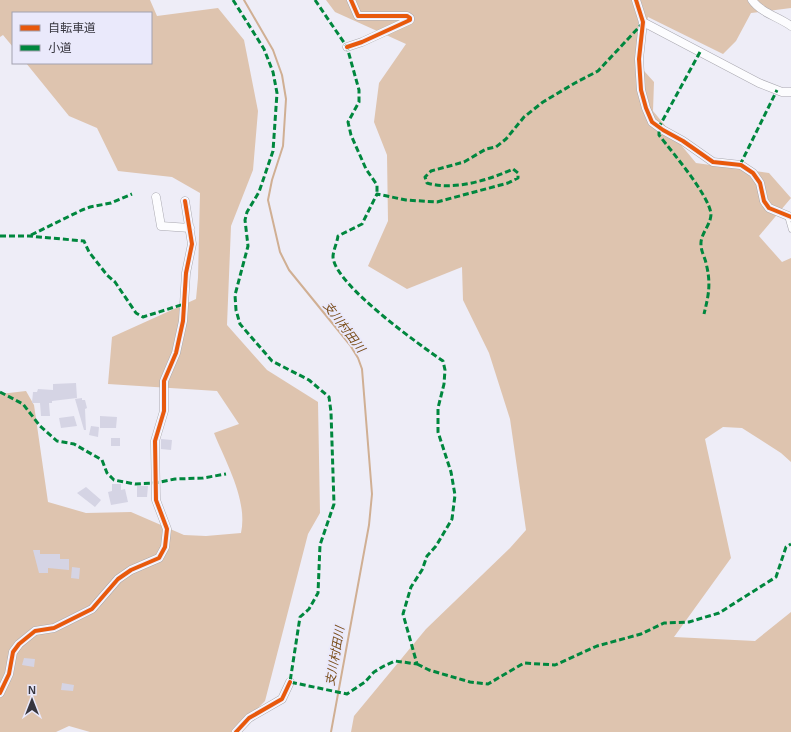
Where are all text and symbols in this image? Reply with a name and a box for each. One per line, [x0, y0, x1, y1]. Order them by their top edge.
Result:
legend [12, 12, 152, 64]
text: 自転車道 [48, 21, 96, 35]
text: 小道 [48, 41, 72, 55]
water label: 支川村田川 [320, 299, 369, 357]
water label: 支川村田川 [323, 623, 347, 687]
north arrow [12, 680, 52, 720]
text: N [28, 684, 36, 696]

